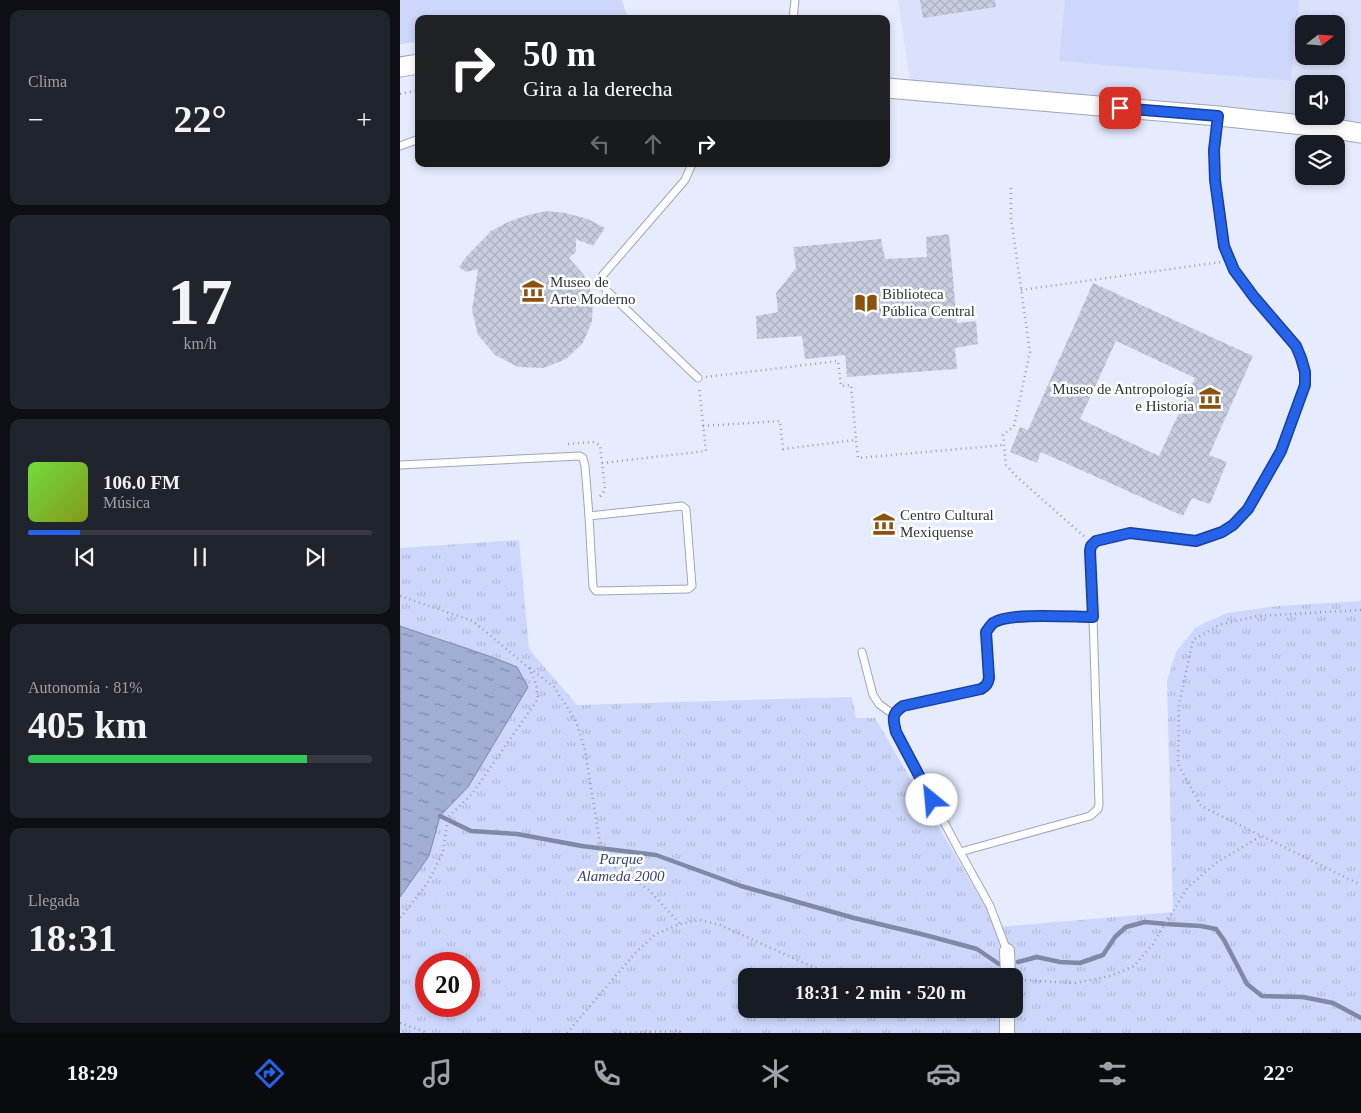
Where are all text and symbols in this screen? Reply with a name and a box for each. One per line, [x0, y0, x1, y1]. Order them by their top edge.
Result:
north arrow [1295, 15, 1345, 65]
map controls [1295, 15, 1345, 185]
icon: right [440, 35, 505, 100]
text: 50 m [523, 35, 596, 74]
text: Clima [28, 73, 67, 90]
button: sound [1295, 75, 1345, 125]
text: Gira a la derecha [523, 76, 673, 101]
pin [1099, 87, 1141, 129]
icon: arrive [1106, 94, 1134, 122]
text: 22° [173, 98, 227, 140]
text: − [28, 104, 44, 135]
text: + [356, 104, 372, 135]
icon: left [586, 130, 614, 158]
icon: ahead [639, 130, 667, 158]
icon: right [692, 130, 720, 158]
button: layers [1295, 135, 1345, 185]
text: 17 [168, 266, 233, 338]
place label: Museo de Arte Moderno [550, 274, 635, 307]
museum icon: Museo de Arte Moderno [520, 278, 546, 304]
place label: Biblioteca Pública Central [882, 286, 975, 319]
library icon: Biblioteca Pública Central [853, 290, 879, 316]
text: km/h [184, 335, 216, 352]
place label: Museo de Antropología e Historia [1052, 381, 1194, 414]
museum icon: Museo de Antropología e Historia [1197, 385, 1223, 411]
text: 106.0 FM [103, 472, 180, 493]
text: Música [103, 494, 150, 511]
place label: Centro Cultural Mexiquense [900, 507, 994, 540]
museum icon: Centro Cultural Mexiquense [871, 511, 897, 537]
icon: previous [71, 543, 99, 571]
icon: pause [186, 543, 214, 571]
icon: next [301, 543, 329, 571]
text: Autonomía · 81% [28, 679, 143, 696]
text: 405 km [28, 704, 147, 746]
position arrow [905, 773, 957, 825]
park label: Parque Alameda 2000 [576, 851, 665, 884]
text: Llegada [28, 892, 80, 909]
text: 18:31 [28, 917, 117, 959]
speed limit sign: 20 [415, 952, 480, 1017]
text: 18:31 · 2 min · 520 m [795, 982, 966, 1003]
icon: directions [252, 1056, 287, 1091]
icon: music [420, 1056, 455, 1091]
icon: phone [589, 1056, 624, 1091]
icon: climate [758, 1056, 793, 1091]
icon: car [926, 1056, 961, 1091]
icon: filters [1095, 1056, 1130, 1091]
text: 18:29 [67, 1060, 118, 1085]
text: 22° [1263, 1060, 1294, 1085]

